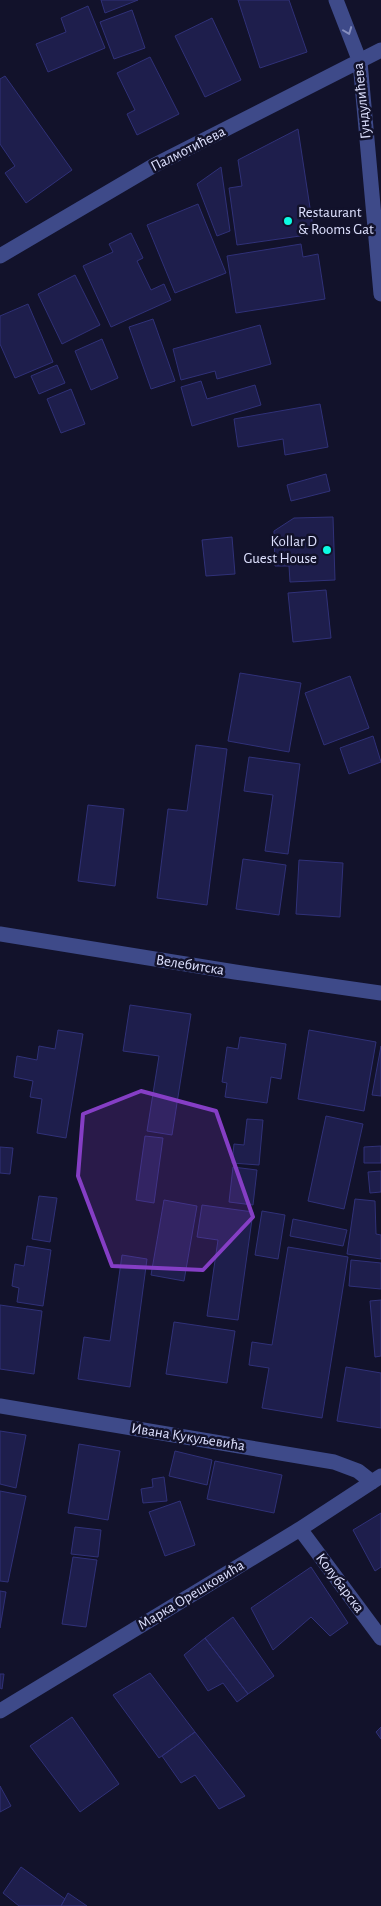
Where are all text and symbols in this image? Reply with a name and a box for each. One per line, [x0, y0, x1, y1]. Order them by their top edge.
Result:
one-way arrow [342, 26, 352, 35]
street label: Гундулићева [351, 62, 373, 140]
street label: Палмотићева [148, 124, 228, 174]
place label: Restaurant & Rooms Gat [298, 205, 374, 237]
marker: Restaurant & Rooms Gat [282, 215, 294, 227]
place label: Kollar D Guest House [243, 534, 317, 566]
marker: Kollar D Guest House [321, 544, 333, 556]
street label: Велебитска [155, 952, 225, 978]
street label: Ивана Кукуљевића [130, 1421, 246, 1453]
street label: Колубарска [313, 1551, 367, 1616]
street label: Марка Орешковића [135, 1557, 247, 1633]

